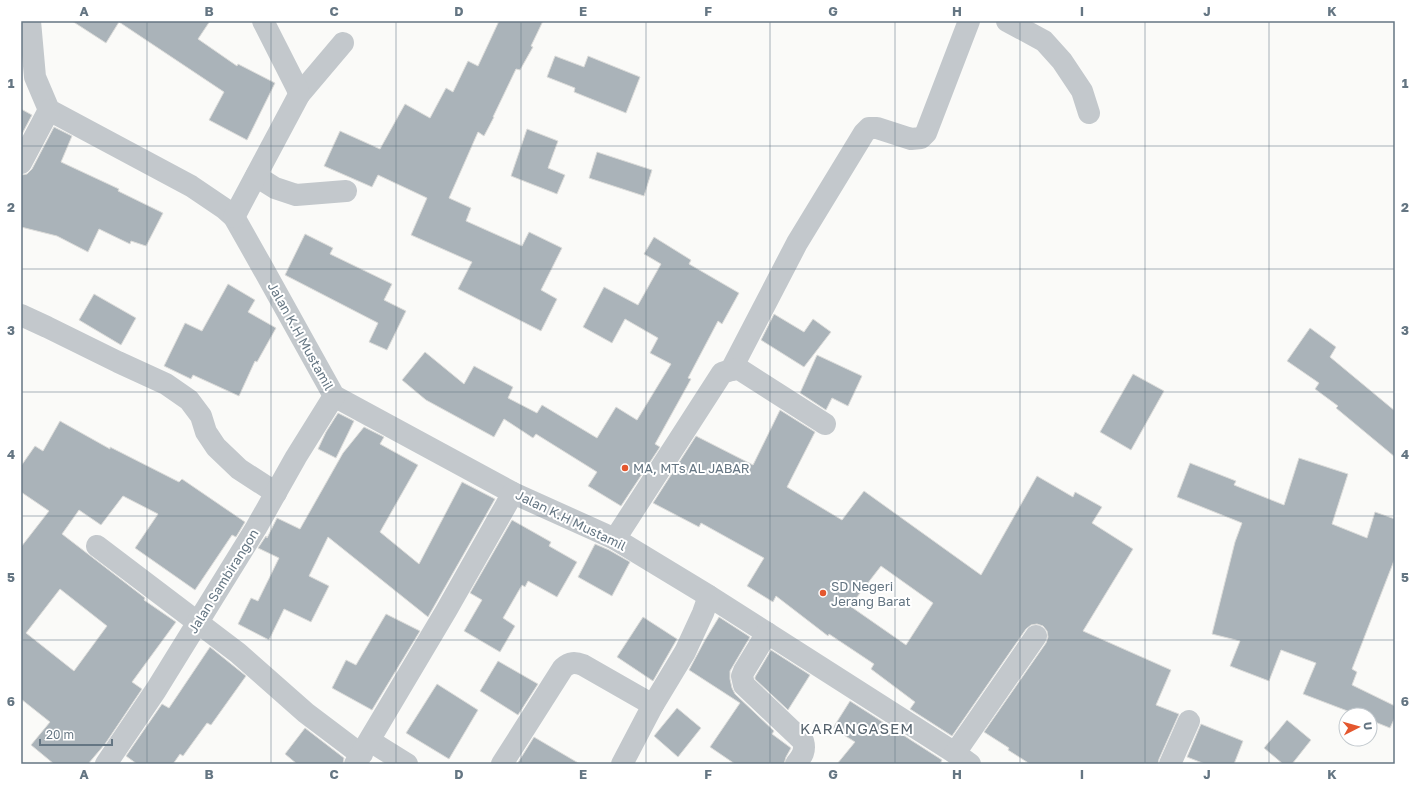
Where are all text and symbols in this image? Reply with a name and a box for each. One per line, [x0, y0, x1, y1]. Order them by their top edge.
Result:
text: A [79, 3, 89, 19]
text: B [204, 3, 214, 19]
text: C [329, 3, 339, 19]
text: D [454, 3, 464, 19]
text: E [579, 3, 587, 19]
text: F [704, 3, 712, 19]
text: G [828, 3, 838, 19]
text: H [952, 3, 962, 19]
text: I [1080, 3, 1084, 19]
text: J [1203, 3, 1211, 19]
text: K [1327, 3, 1337, 19]
text: 1 [8, 75, 15, 91]
text: 1 [1402, 75, 1409, 91]
text: 2 [7, 199, 15, 215]
text: 2 [1401, 199, 1409, 215]
street label: Jalan K.H Mustamil [265, 279, 337, 393]
text: 3 [7, 322, 15, 338]
text: 3 [1401, 322, 1409, 338]
text: 4 [7, 446, 15, 462]
text: 4 [1401, 446, 1409, 462]
place label: MA, MTs AL JABAR [633, 460, 750, 476]
marker: MA, MTs AL JABAR [620, 463, 630, 473]
street label: Jalan K.H Mustamil [513, 486, 629, 554]
street label: Jalan Sambirangon [184, 526, 262, 636]
text: 5 [7, 569, 15, 585]
text: 5 [1401, 569, 1409, 585]
place label: SD Negeri Jerang Barat [831, 578, 911, 609]
marker: SD Negeri Jerang Barat [818, 588, 828, 598]
text: 6 [7, 693, 15, 709]
text: 6 [1401, 693, 1409, 709]
north arrow [1338, 707, 1378, 747]
district label: KARANGASEM [800, 719, 914, 737]
scale bar [40, 721, 112, 747]
text: U [1362, 721, 1375, 731]
text: 20 m [46, 727, 74, 742]
text: A [79, 766, 89, 782]
text: B [204, 766, 214, 782]
text: C [329, 766, 339, 782]
text: D [454, 766, 464, 782]
text: E [579, 766, 587, 782]
text: F [704, 766, 712, 782]
text: G [828, 766, 838, 782]
text: H [952, 766, 962, 782]
text: I [1080, 766, 1084, 782]
text: J [1203, 766, 1211, 782]
text: K [1327, 766, 1337, 782]

